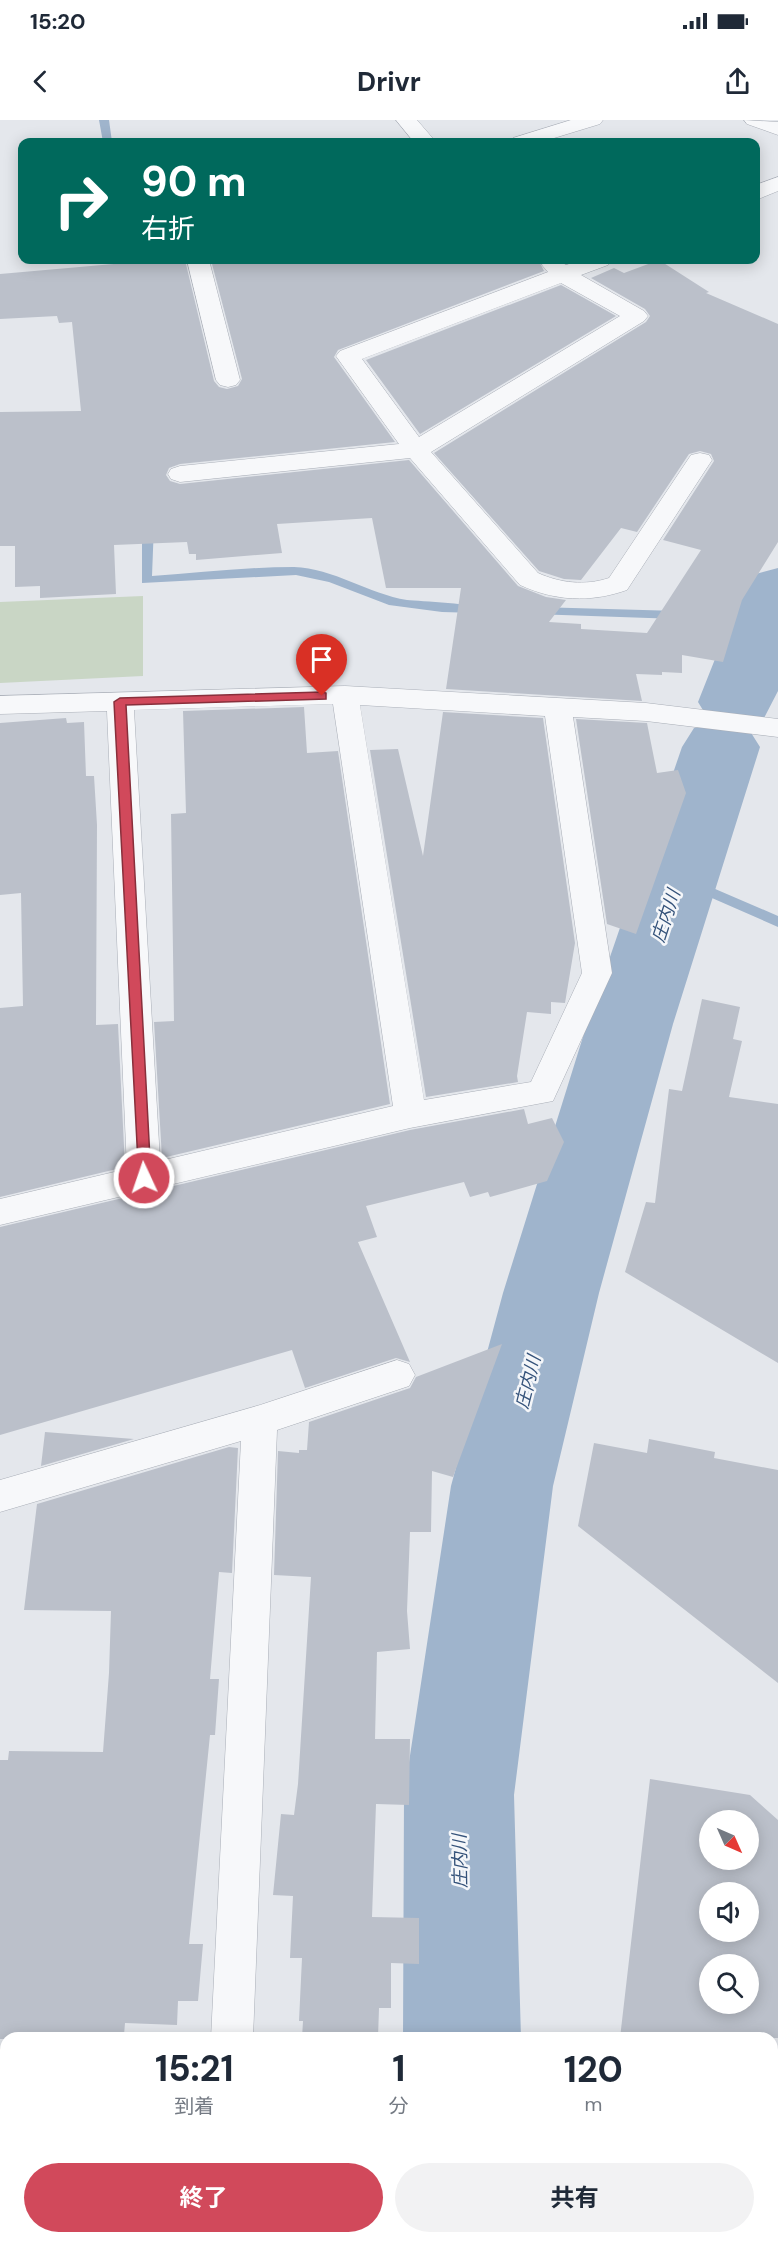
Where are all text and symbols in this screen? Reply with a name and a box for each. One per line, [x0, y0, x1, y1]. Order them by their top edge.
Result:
text: 15:20 [30, 7, 85, 36]
text: Drivr [357, 64, 421, 99]
icon: back [24, 65, 57, 98]
icon: share [721, 65, 754, 98]
text: 90 m [141, 154, 247, 209]
icon: right [42, 162, 120, 240]
text: 右折 [141, 211, 195, 246]
pin [296, 634, 347, 696]
icon: arrive [305, 643, 338, 676]
water label: 庄内川 [646, 885, 686, 945]
position arrow [112, 1146, 176, 1210]
water label: 庄内川 [510, 1351, 547, 1411]
north arrow [699, 1810, 759, 1870]
map controls [699, 1810, 759, 2014]
water label: 庄内川 [447, 1832, 472, 1888]
button: sound [699, 1882, 759, 1942]
button: search [699, 1954, 759, 2014]
text: 15:21 [155, 2045, 234, 2092]
text: 1 [392, 2045, 405, 2092]
text: 120 [564, 2046, 623, 2093]
text: m [584, 2091, 602, 2117]
text: 到着 [174, 2093, 214, 2119]
text: 分 [389, 2093, 409, 2119]
button: 終了 [24, 2163, 383, 2232]
button: 共有 [395, 2163, 754, 2232]

